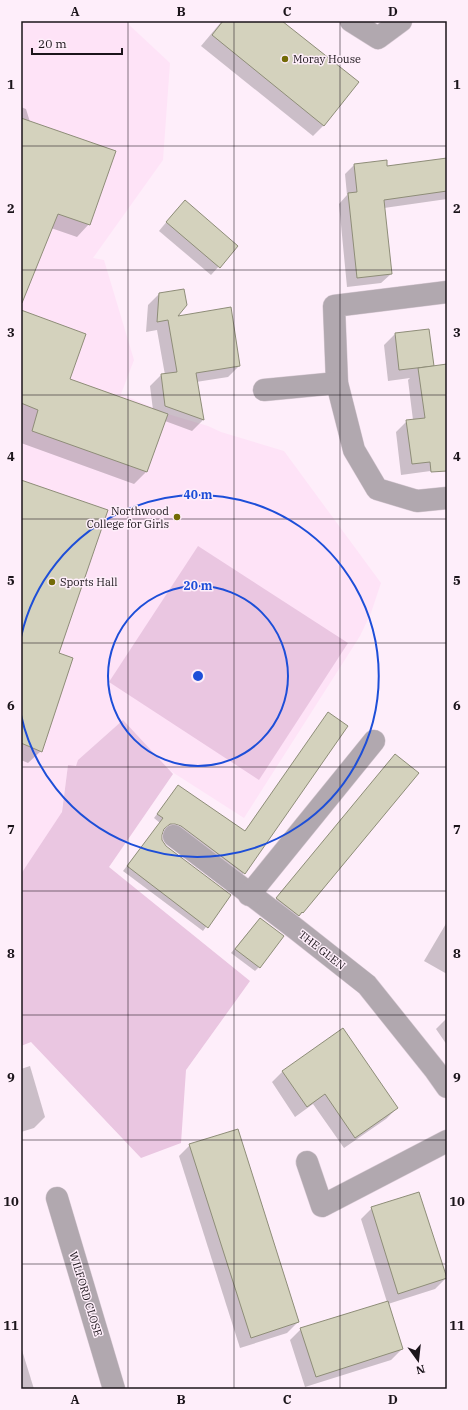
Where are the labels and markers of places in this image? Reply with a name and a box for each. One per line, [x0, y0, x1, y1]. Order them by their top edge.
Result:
place label: Moray House [293, 52, 361, 66]
marker: Moray House [280, 54, 290, 64]
place label: Northwood College for Girls [87, 504, 169, 531]
marker: Northwood College for Girls [172, 512, 182, 522]
place label: Sports Hall [60, 575, 118, 589]
marker: Sports Hall [47, 577, 57, 587]
centre of rings [191, 669, 205, 683]

